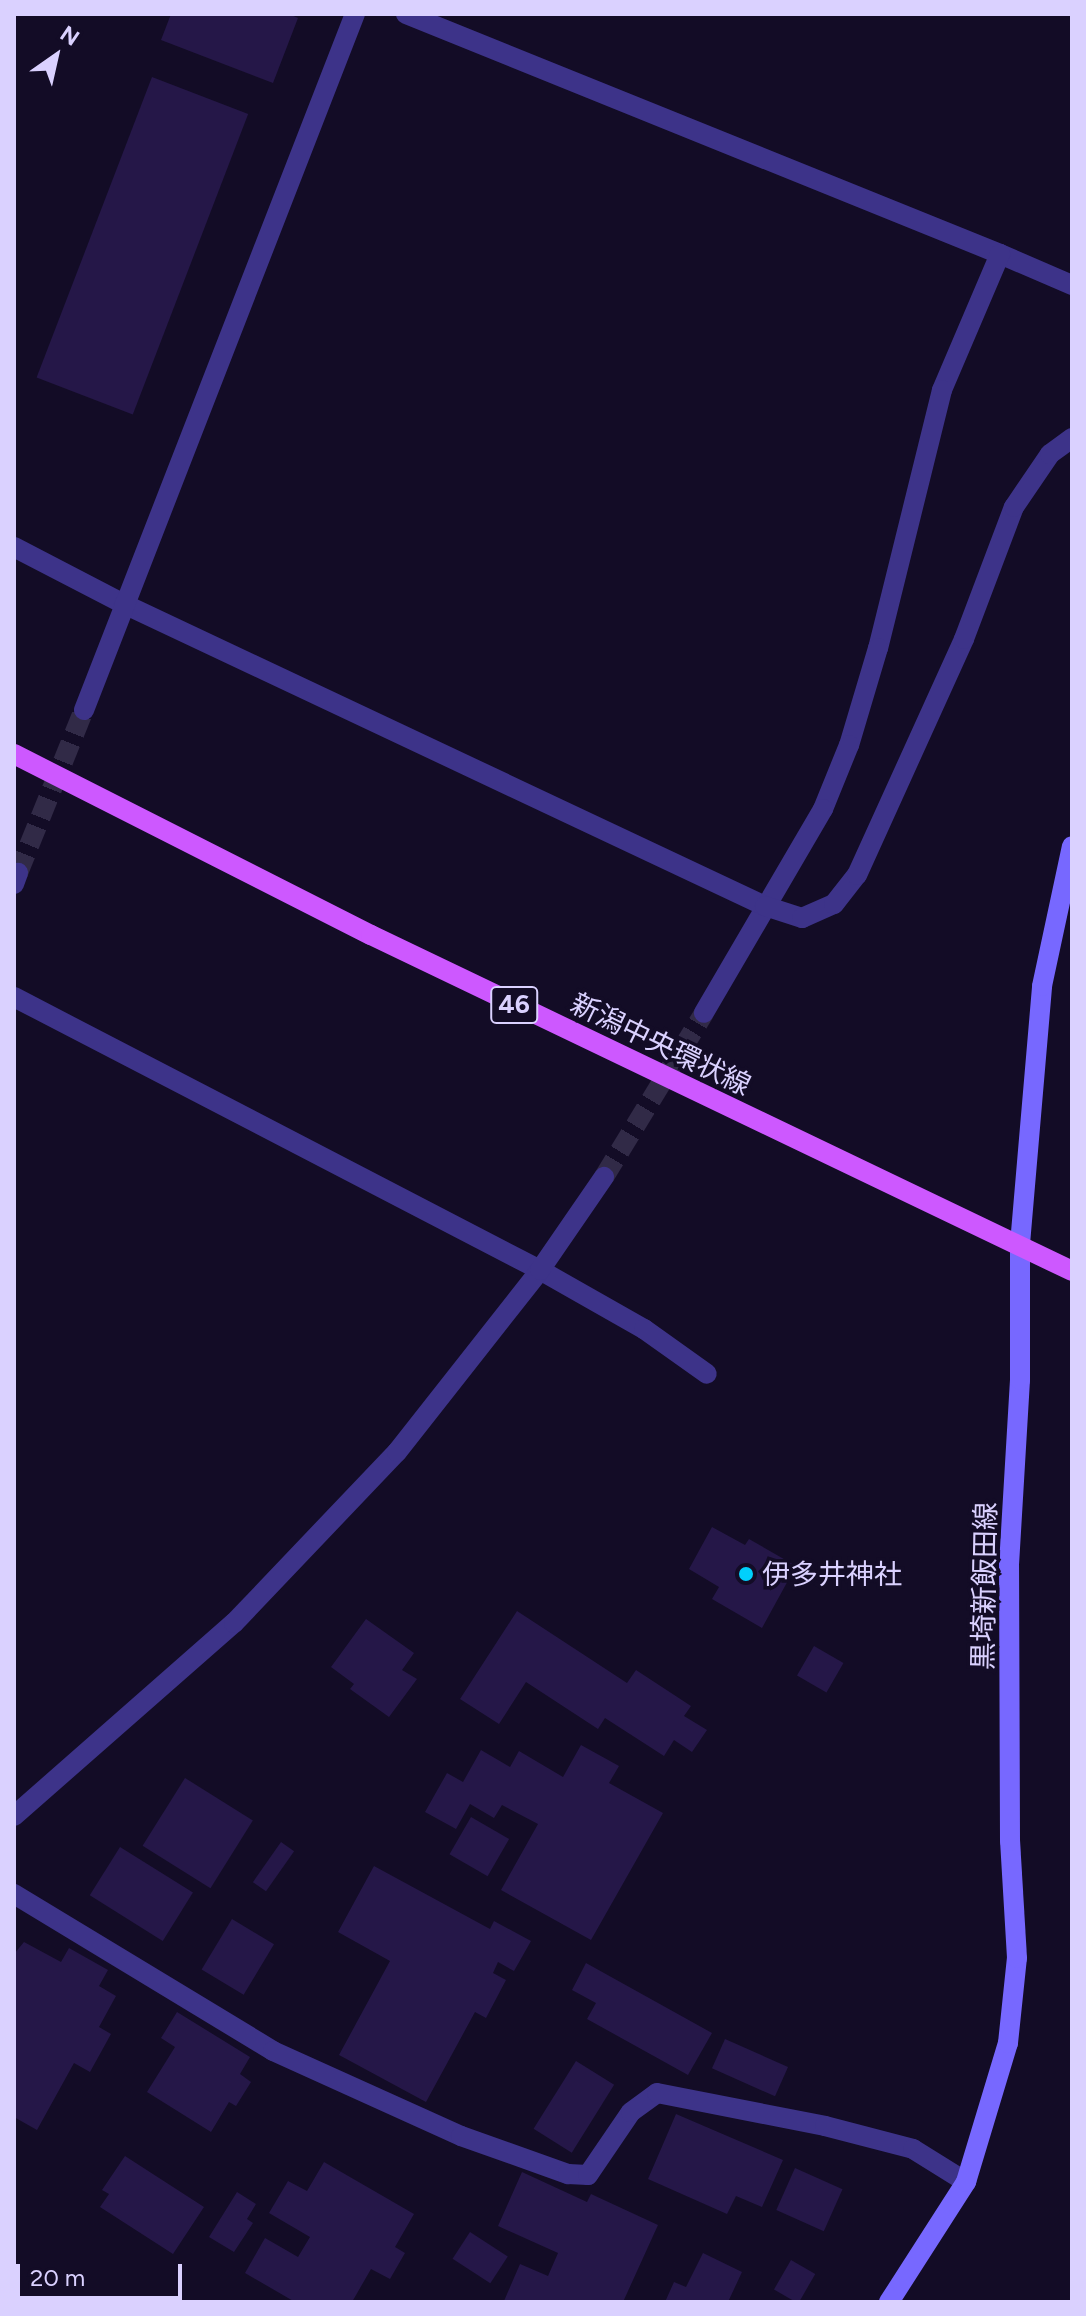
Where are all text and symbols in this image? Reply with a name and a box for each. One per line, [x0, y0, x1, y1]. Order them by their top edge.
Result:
north arrow [16, 16, 96, 96]
text: N [55, 20, 84, 52]
road number: 46 [490, 983, 538, 1027]
street label: 新潟中央環状線 [566, 986, 756, 1102]
street label: 黒埼新飯田線 [966, 1502, 1002, 1670]
place label: 伊多井神社 [762, 1557, 902, 1591]
marker: 伊多井神社 [737, 1565, 755, 1583]
scale bar [20, 2248, 186, 2298]
text: 20 m [30, 2263, 85, 2292]

